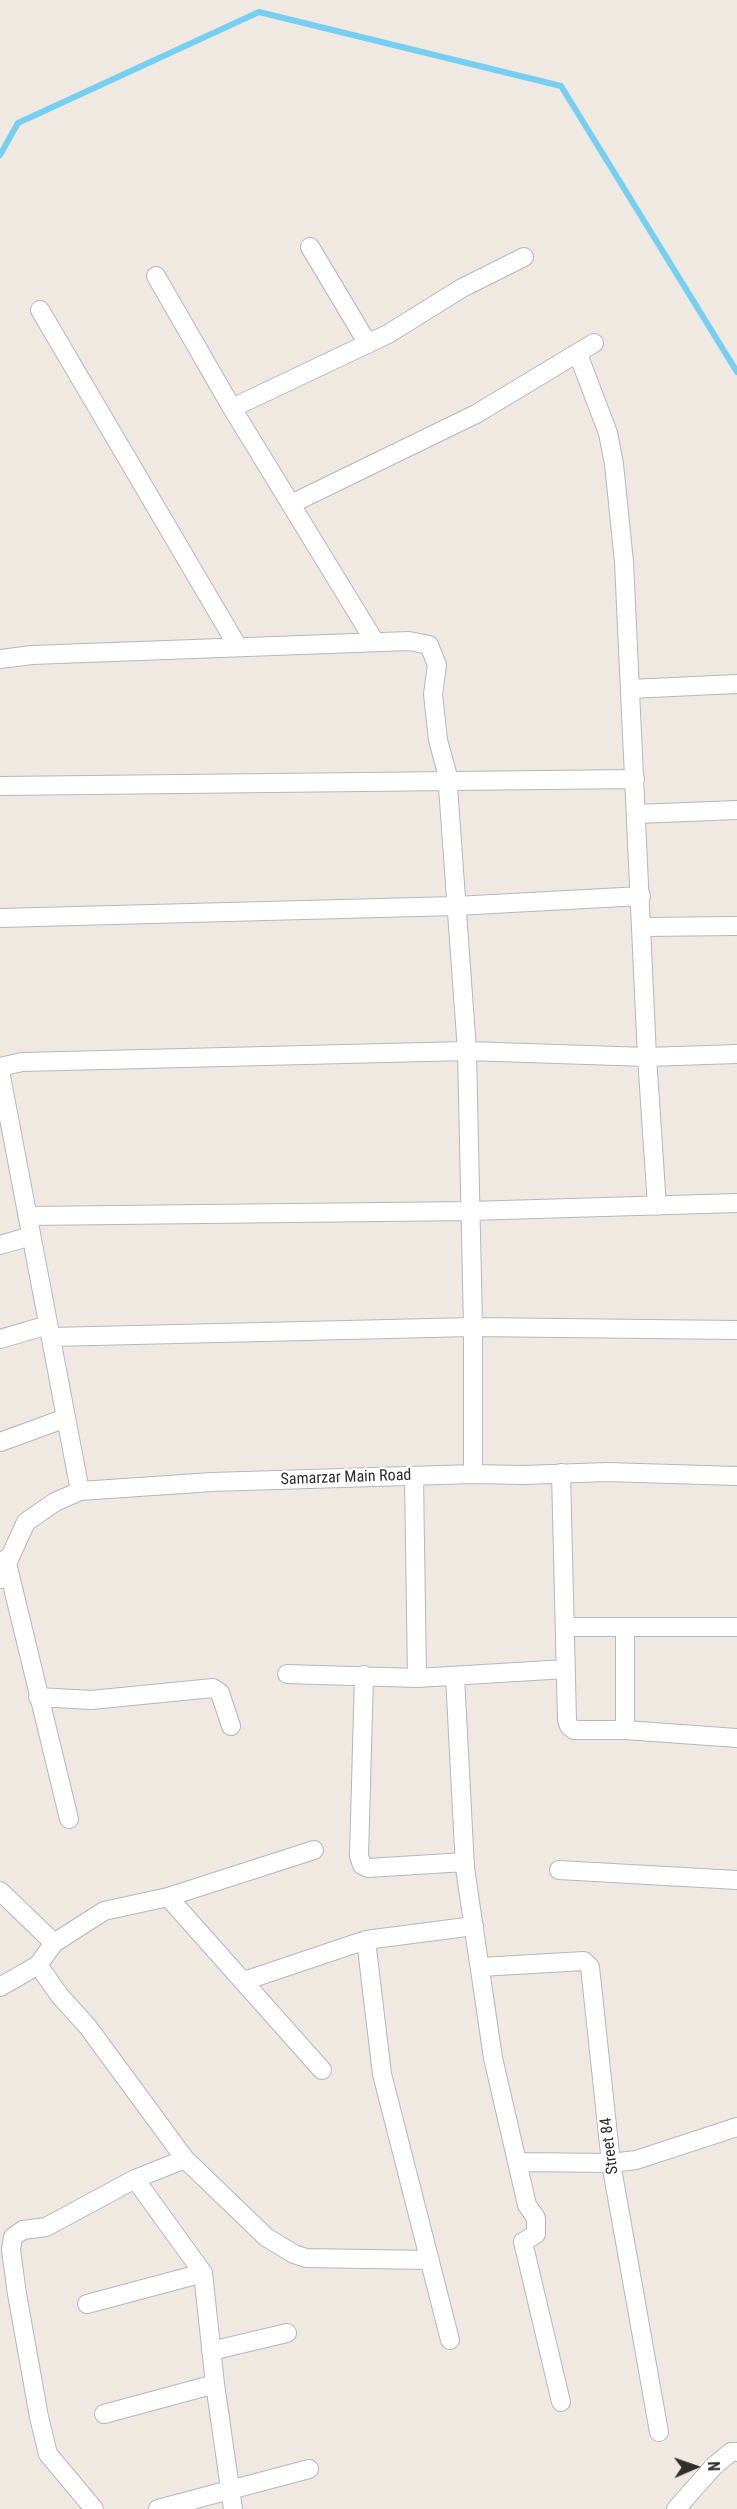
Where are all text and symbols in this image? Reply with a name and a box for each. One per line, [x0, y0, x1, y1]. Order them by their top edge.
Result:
street label: Samarzar Main Road [280, 1466, 412, 1490]
street label: Street 84 [597, 2117, 623, 2175]
north arrow [665, 2437, 725, 2497]
text: N [704, 2461, 723, 2472]

